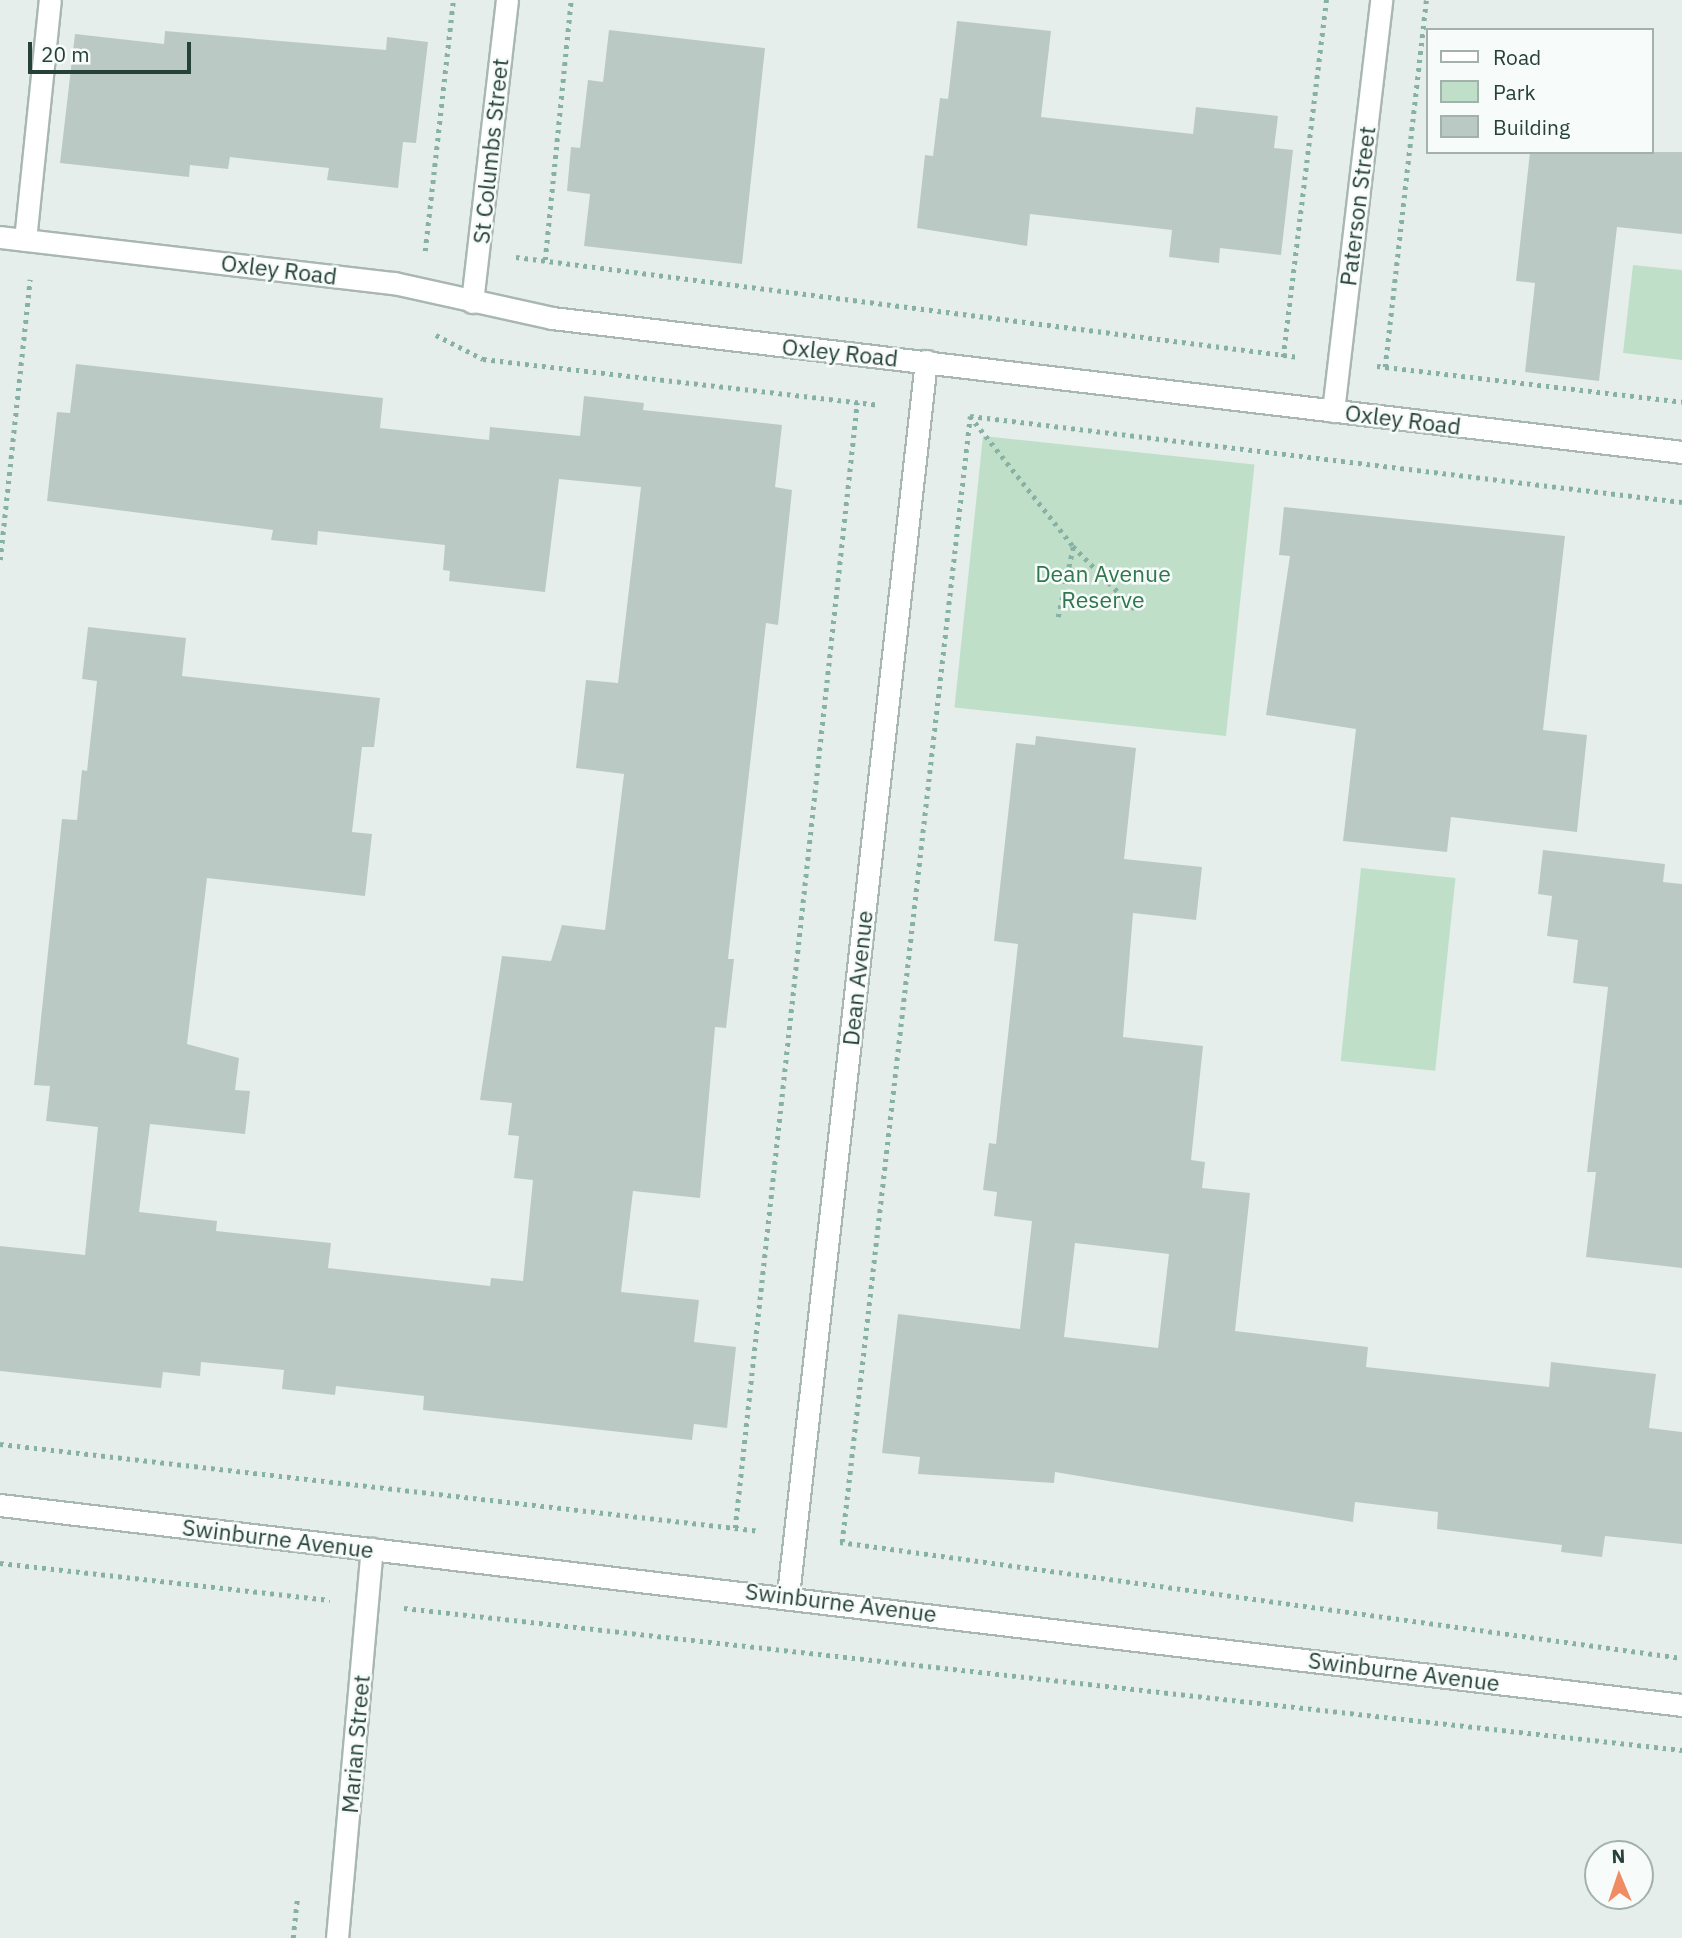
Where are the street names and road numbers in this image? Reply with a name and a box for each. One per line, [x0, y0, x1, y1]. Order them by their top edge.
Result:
street label: St Columbs Street [467, 57, 513, 245]
street label: Paterson Street [1334, 125, 1380, 287]
street label: Oxley Road [220, 248, 338, 290]
street label: Oxley Road [781, 332, 899, 372]
street label: Oxley Road [1344, 398, 1462, 440]
street label: Dean Avenue [836, 909, 878, 1047]
street label: Swinburne Avenue [181, 1513, 375, 1563]
street label: Swinburne Avenue [744, 1577, 938, 1627]
street label: Swinburne Avenue [1307, 1646, 1501, 1696]
street label: Marian Street [335, 1674, 375, 1814]

